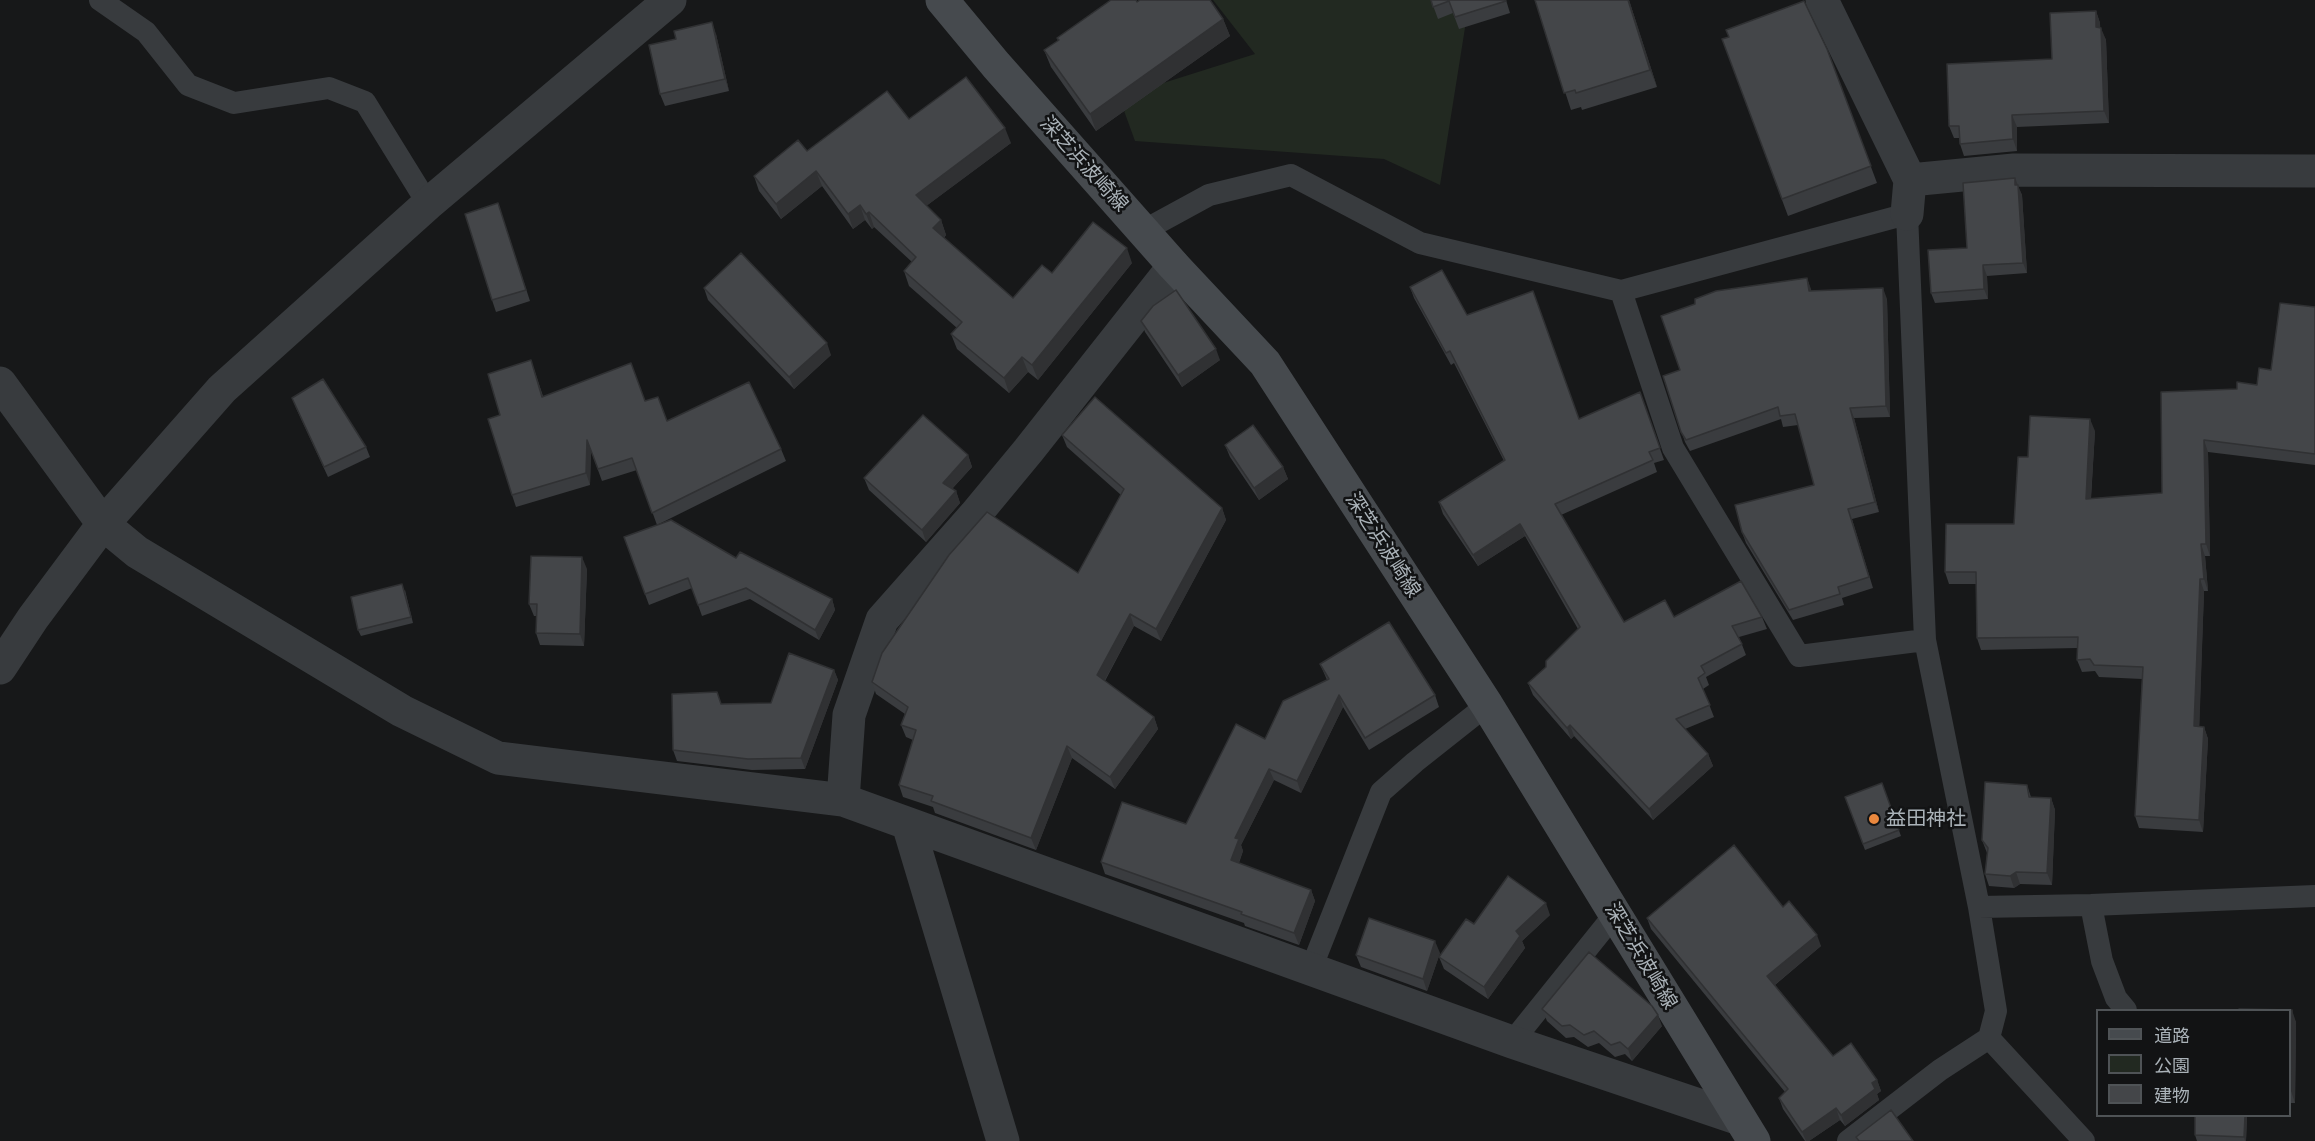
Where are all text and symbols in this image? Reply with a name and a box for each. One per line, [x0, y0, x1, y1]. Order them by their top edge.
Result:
street label: 深芝浜波崎線 [1035, 111, 1133, 217]
street label: 深芝浜波崎線 [1340, 488, 1426, 602]
place label: 益田神社 [1886, 807, 1966, 831]
marker: 益田神社 [1867, 812, 1881, 826]
street label: 深芝浜波崎線 [1600, 898, 1682, 1014]
legend [2096, 1009, 2291, 1117]
text: 道路 [2154, 1025, 2190, 1046]
text: 公園 [2154, 1055, 2190, 1076]
text: 建物 [2154, 1085, 2190, 1106]

